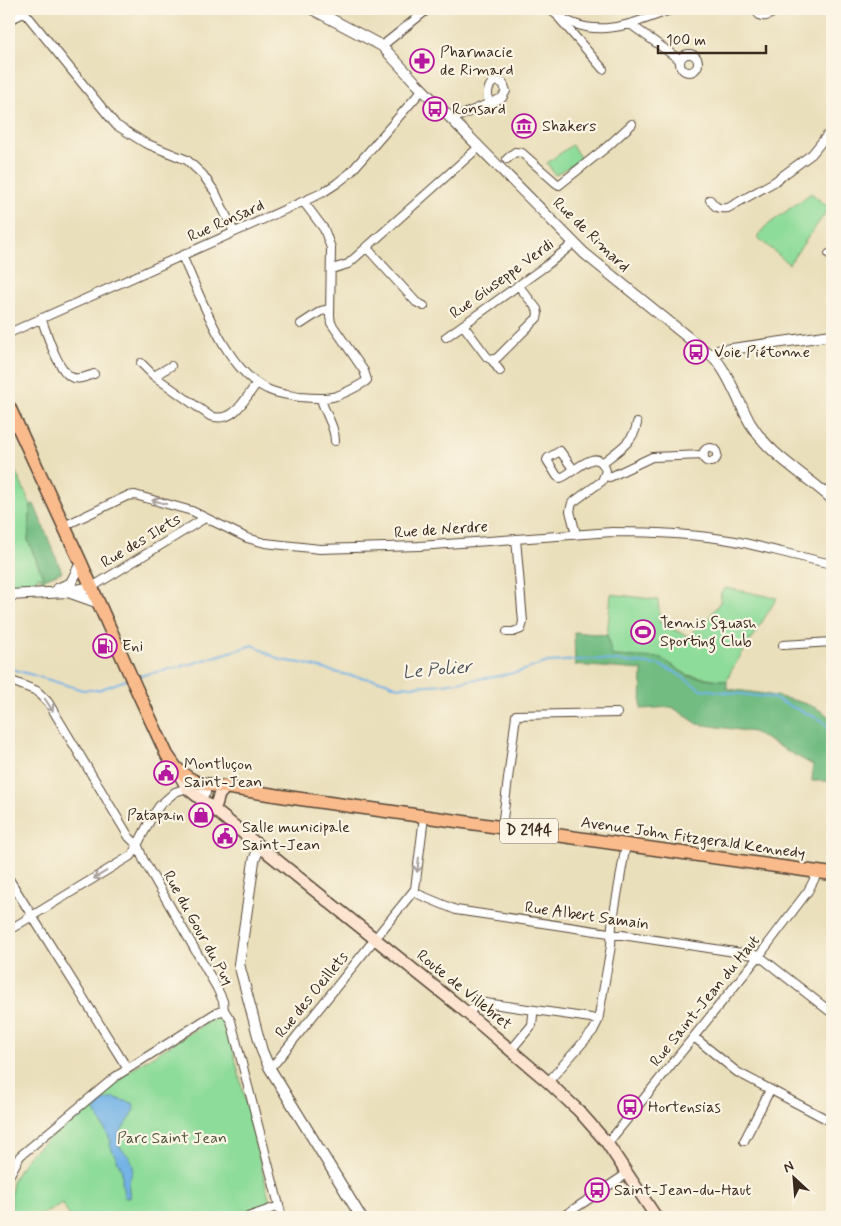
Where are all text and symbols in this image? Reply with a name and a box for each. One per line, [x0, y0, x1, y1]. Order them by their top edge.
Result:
scale bar [658, 22, 766, 54]
text: 100 m [666, 31, 706, 51]
place label: Pharmacie de Rimard [440, 42, 514, 81]
pharmacy icon: Pharmacie de Rimard [409, 48, 435, 74]
bus stop icon: Ronsard [422, 96, 448, 122]
place label: Ronsard [452, 99, 506, 120]
museum icon: Shakers [511, 113, 537, 139]
place label: Shakers [542, 116, 597, 137]
street label: Rue de Rimard [548, 193, 634, 277]
street label: Rue Ronsard [184, 195, 268, 247]
street label: Rue Giuseppe Verdi [446, 234, 558, 324]
bus stop icon: Voie Piétonne [683, 339, 709, 365]
place label: Voie Piétonne [714, 342, 810, 363]
one-way arrow [152, 497, 168, 506]
street label: Rue des Ilets [97, 509, 185, 573]
street label: Rue de Nerdre [393, 516, 489, 544]
place label: Tennis Squash Sporting Club [660, 613, 757, 653]
sports icon: Tennis Squash Sporting Club [630, 619, 656, 645]
fuel station icon: Eni [92, 633, 118, 659]
place label: Eni [122, 636, 143, 657]
water label: Le Polier [401, 655, 475, 685]
one-way arrow [44, 697, 54, 711]
place label: Montluçon Saint-Jean [184, 754, 262, 793]
public building icon: Montluçon Saint-Jean [153, 760, 179, 786]
shop icon: Patapain [188, 802, 214, 828]
place label: Patapain [127, 805, 184, 826]
street label: Avenue John Fitzgerald Kennedy [579, 812, 807, 864]
place label: Salle municipale Saint-Jean [242, 817, 350, 856]
road number: D 2144 [500, 818, 558, 844]
public building icon: Salle municipale Saint-Jean [212, 823, 238, 849]
one-way arrow [413, 857, 423, 873]
street label: Rue du Gour du Puy [158, 867, 238, 989]
one-way arrow [93, 870, 107, 880]
street label: Rue Albert Samain [523, 897, 651, 935]
street label: Rue Saint-Jean du Haut [645, 931, 765, 1071]
street label: Route de Villebret [412, 945, 516, 1035]
street label: Rue des Oeillets [271, 947, 353, 1043]
bus stop icon: Hortensias [617, 1094, 643, 1120]
place label: Hortensias [648, 1097, 721, 1118]
park label: Parc Saint Jean [117, 1128, 227, 1149]
north arrow [768, 1154, 818, 1204]
text: N [781, 1157, 797, 1177]
bus stop icon: Saint-Jean-du-Haut [584, 1177, 610, 1203]
place label: Saint-Jean-du-Haut [614, 1180, 751, 1201]

